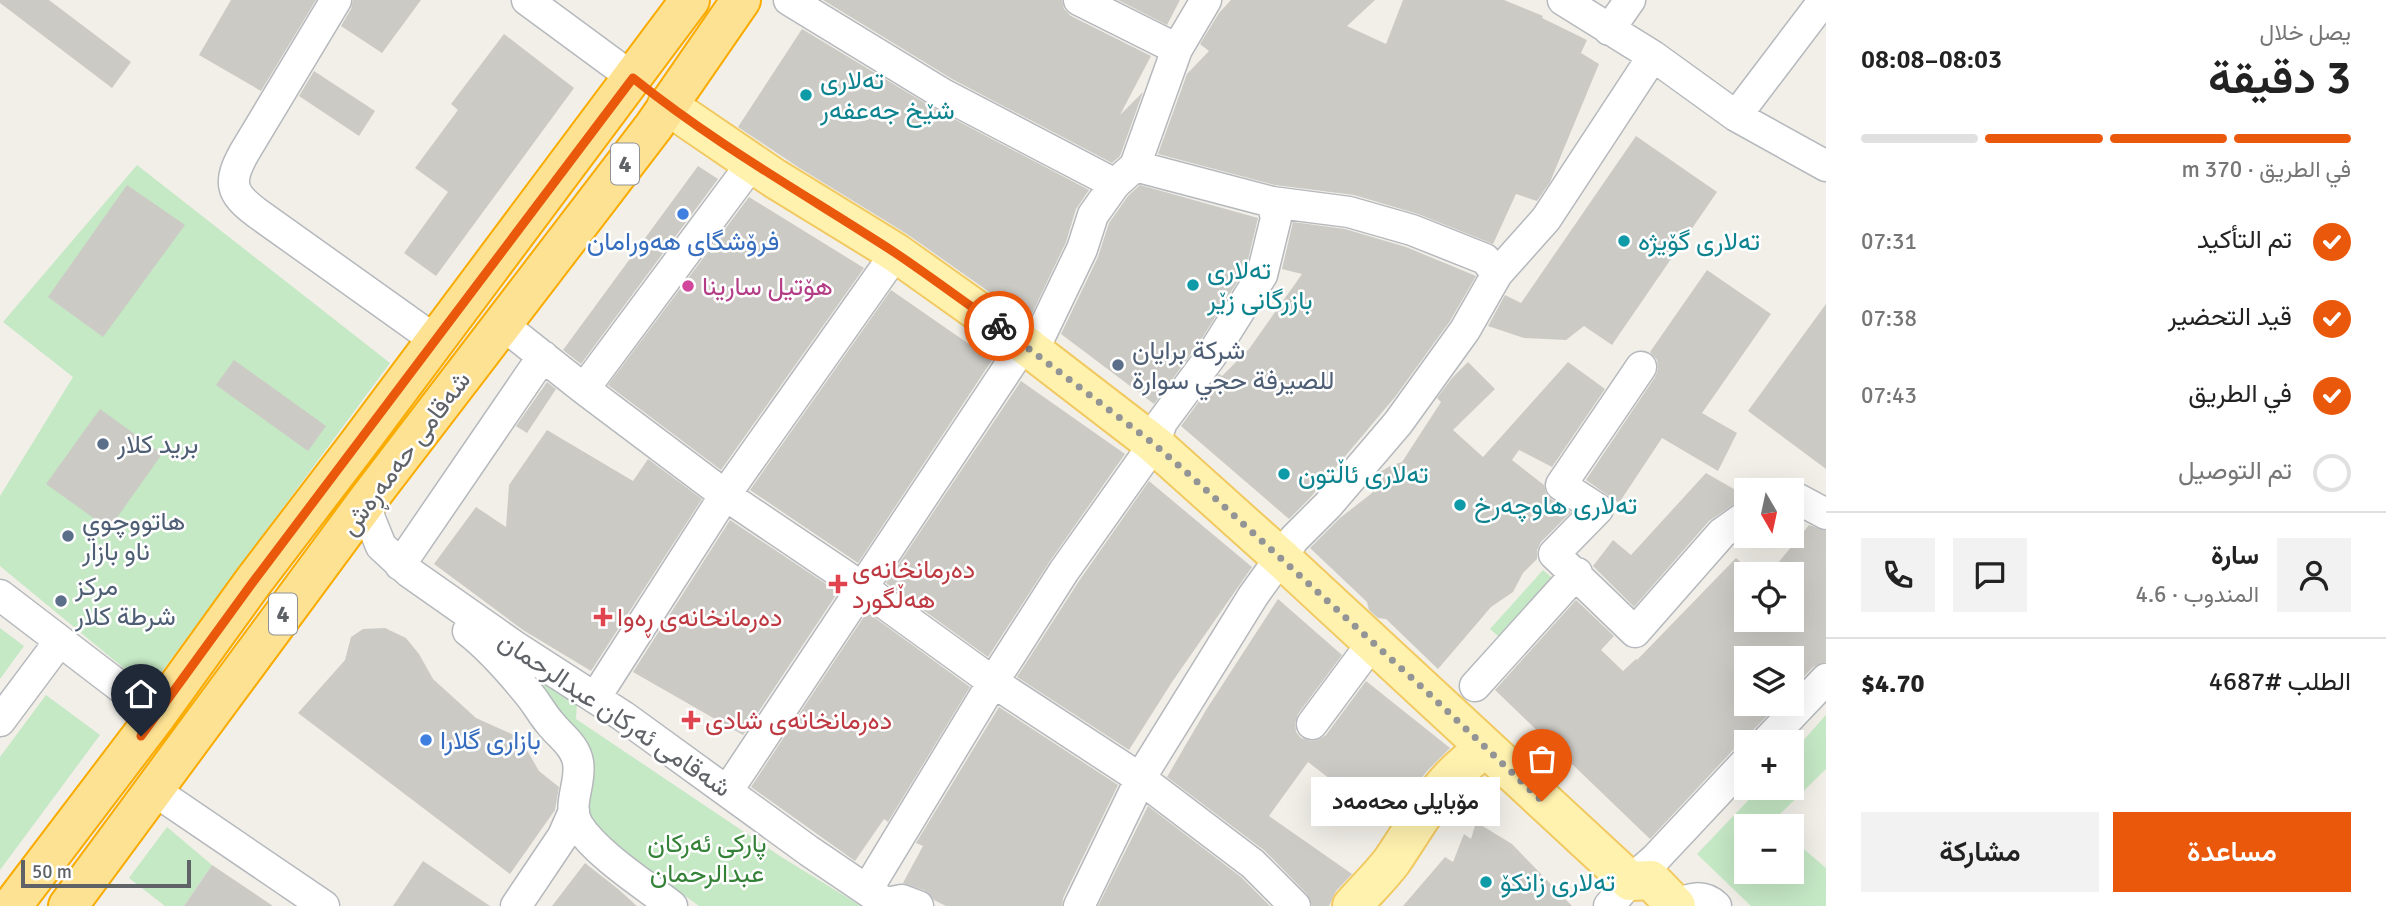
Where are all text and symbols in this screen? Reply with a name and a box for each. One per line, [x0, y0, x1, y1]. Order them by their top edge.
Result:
text: يصل خلال [2260, 18, 2351, 47]
text: 08:03–08:08 [1861, 44, 2002, 76]
text: 3 دقيقة [2208, 50, 2351, 106]
place label: تەلاری شێخ جەعفەر [819, 65, 955, 128]
marker: تەلاری شێخ جەعفەر [798, 87, 814, 103]
road number: 4 [611, 144, 639, 184]
text: في الطريق · 370 m [2181, 155, 2351, 184]
marker: فرۆشگای هەورامان [675, 206, 691, 222]
icon: check [2313, 223, 2351, 261]
text: تم التأكيد [2197, 224, 2292, 256]
place label: فرۆشگای هەورامان [587, 226, 779, 258]
place label: تەلاری گۆیژە [1638, 226, 1760, 258]
text: 07:31 [1861, 227, 1917, 256]
marker: تەلاری گۆیژە [1616, 233, 1632, 249]
place label: تەلاری بازرگانی زێر [1206, 255, 1313, 317]
place label: هۆتیل سارینا [702, 271, 833, 303]
marker: تەلاری بازرگانی زێر [1185, 277, 1201, 293]
marker: هۆتیل سارینا [680, 278, 696, 294]
courier [964, 291, 1034, 361]
icon: check [2313, 300, 2351, 338]
text: قيد التحضير [2168, 301, 2292, 333]
text: 07:38 [1861, 304, 1917, 333]
icon: bike [980, 307, 1018, 345]
place label: شركة برايان للصيرفة حجي سوارة [1132, 335, 1335, 401]
marker: شركة برايان للصيرفة حجي سوارة [1110, 357, 1126, 373]
street label: شەقامی حەمەڕەش [334, 365, 481, 545]
icon: check [2313, 377, 2351, 415]
text: في الطريق [2188, 378, 2292, 410]
text: 07:43 [1861, 381, 1917, 410]
place label: بريد كلار [116, 429, 198, 461]
marker: بريد كلار [95, 436, 111, 452]
text: تم التوصيل [2178, 455, 2292, 487]
place label: تەلاری ئاڵتون [1298, 459, 1429, 491]
marker: تەلاری ئاڵتون [1276, 466, 1292, 482]
north arrow [1734, 478, 1804, 548]
map controls [1734, 478, 1804, 884]
place label: تەلاری هاوچەرخ [1474, 490, 1637, 523]
marker: تەلاری هاوچەرخ [1452, 497, 1468, 513]
place label: هاتووچوي ناو بازار [81, 506, 185, 568]
marker: هاتووچوي ناو بازار [60, 528, 76, 544]
button: phone [1861, 538, 1935, 612]
button: chat [1953, 538, 2027, 612]
button: person [2277, 538, 2351, 612]
text: سارة [2211, 540, 2259, 572]
place label: دەرمانخانەی هەڵگورد [852, 554, 975, 616]
button: locate [1734, 562, 1804, 632]
place label: مركز شرطة كلار [74, 571, 176, 633]
marker: دەرمانخانەی هەڵگورد [830, 576, 846, 592]
text: المندوب · 4.6 [2136, 580, 2259, 609]
marker: مركز شرطة كلار [53, 593, 69, 609]
road number: 4 [269, 594, 297, 634]
place label: دەرمانخانەی ڕەوا [617, 602, 783, 638]
marker: دەرمانخانەی ڕەوا [595, 609, 611, 625]
street label: شەقامی ئەرکان عبدالرحمان [492, 625, 737, 805]
button: layers [1734, 646, 1804, 716]
pin [111, 664, 171, 736]
text: الطلب #4687 [2209, 666, 2351, 698]
text: $4.70 [1861, 668, 1925, 700]
icon: home [122, 675, 160, 713]
place label: دەرمانخانەی شادی [705, 705, 892, 737]
marker: دەرمانخانەی شادی [683, 712, 699, 728]
place label: بازاری گلارا [440, 725, 541, 757]
pin [1512, 729, 1572, 801]
button: + [1734, 730, 1804, 800]
marker: بازاری گلارا [418, 732, 434, 748]
icon: bag [1523, 740, 1561, 778]
callout: مۆبایلی محەمەد [1311, 776, 1500, 826]
text: مۆبایلی محەمەد [1332, 787, 1479, 816]
button: مشاركة [1861, 812, 2099, 892]
button: مساعدة [2113, 812, 2351, 892]
button: − [1734, 814, 1804, 884]
park label: پارکی ئەرکان عبدالرحمان [647, 828, 767, 890]
scale bar [21, 857, 191, 889]
text: 50 m [32, 860, 72, 884]
place label: تەلاری زانکۆ [1500, 867, 1615, 899]
marker: تەلاری زانکۆ [1478, 874, 1494, 890]

